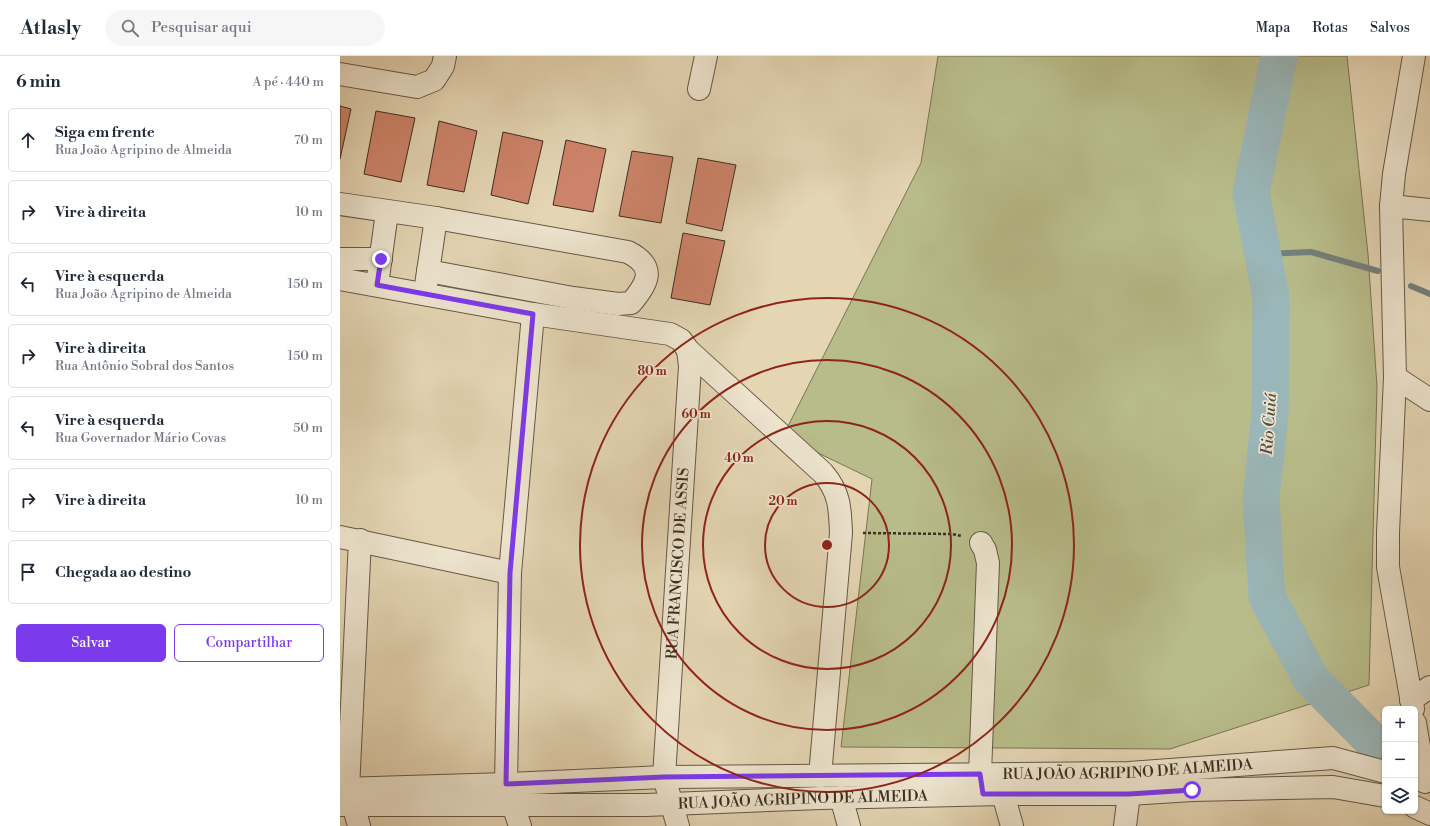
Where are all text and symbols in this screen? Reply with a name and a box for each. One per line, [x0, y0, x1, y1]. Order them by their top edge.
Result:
search box [105, 10, 385, 46]
text: Atlasly [20, 16, 81, 40]
icon: search [119, 17, 141, 39]
text: Pesquisar aqui [151, 18, 252, 37]
text: Mapa [1256, 19, 1290, 37]
text: Rotas [1312, 19, 1348, 37]
text: Salvos [1370, 19, 1410, 37]
text: 6 min [16, 71, 61, 93]
text: A pé · 440 m [252, 74, 324, 90]
text: Siga em frente [55, 123, 155, 142]
icon: ahead [17, 129, 39, 151]
text: 70 m [294, 132, 323, 148]
text: Rua João Agripino de Almeida [55, 142, 232, 158]
icon: right [17, 201, 39, 223]
text: Vire à direita [55, 203, 146, 222]
text: 10 m [295, 204, 323, 220]
route end [372, 250, 390, 268]
text: Vire à esquerda [55, 267, 164, 286]
icon: left [17, 273, 39, 295]
text: 150 m [288, 276, 323, 292]
text: Rua João Agripino de Almeida [55, 286, 232, 302]
text: Vire à direita [55, 339, 146, 358]
icon: right [17, 345, 39, 367]
text: 150 m [288, 348, 323, 364]
text: Rua Antônio Sobral dos Santos [55, 358, 234, 374]
text: 80 m [637, 364, 667, 379]
water label: Rio Cuiá [1257, 391, 1281, 457]
text: 60 m [681, 407, 711, 422]
text: Vire à esquerda [55, 411, 164, 430]
icon: left [17, 417, 39, 439]
text: 50 m [293, 420, 323, 436]
text: Rua Governador Mário Covas [55, 430, 226, 446]
text: 40 m [724, 451, 754, 466]
street label: RUA FRANCISCO DE ASSIS [662, 467, 694, 660]
icon: right [17, 489, 39, 511]
text: Vire à direita [55, 491, 146, 510]
text: 10 m [295, 492, 323, 508]
text: 20 m [768, 494, 798, 509]
centre of rings [820, 538, 834, 552]
icon: arrive [17, 561, 39, 583]
text: Chegada ao destino [55, 563, 191, 582]
button: Salvar [16, 624, 166, 662]
button: Compartilhar [174, 624, 324, 662]
map controls [1382, 706, 1418, 814]
button: + [1382, 706, 1418, 742]
button: − [1382, 742, 1418, 778]
street label: RUA JOÃO AGRIPINO DE ALMEIDA [1003, 755, 1254, 784]
button: layers [1382, 778, 1418, 814]
route start [1183, 781, 1201, 799]
street label: RUA JOÃO AGRIPINO DE ALMEIDA [677, 787, 929, 814]

